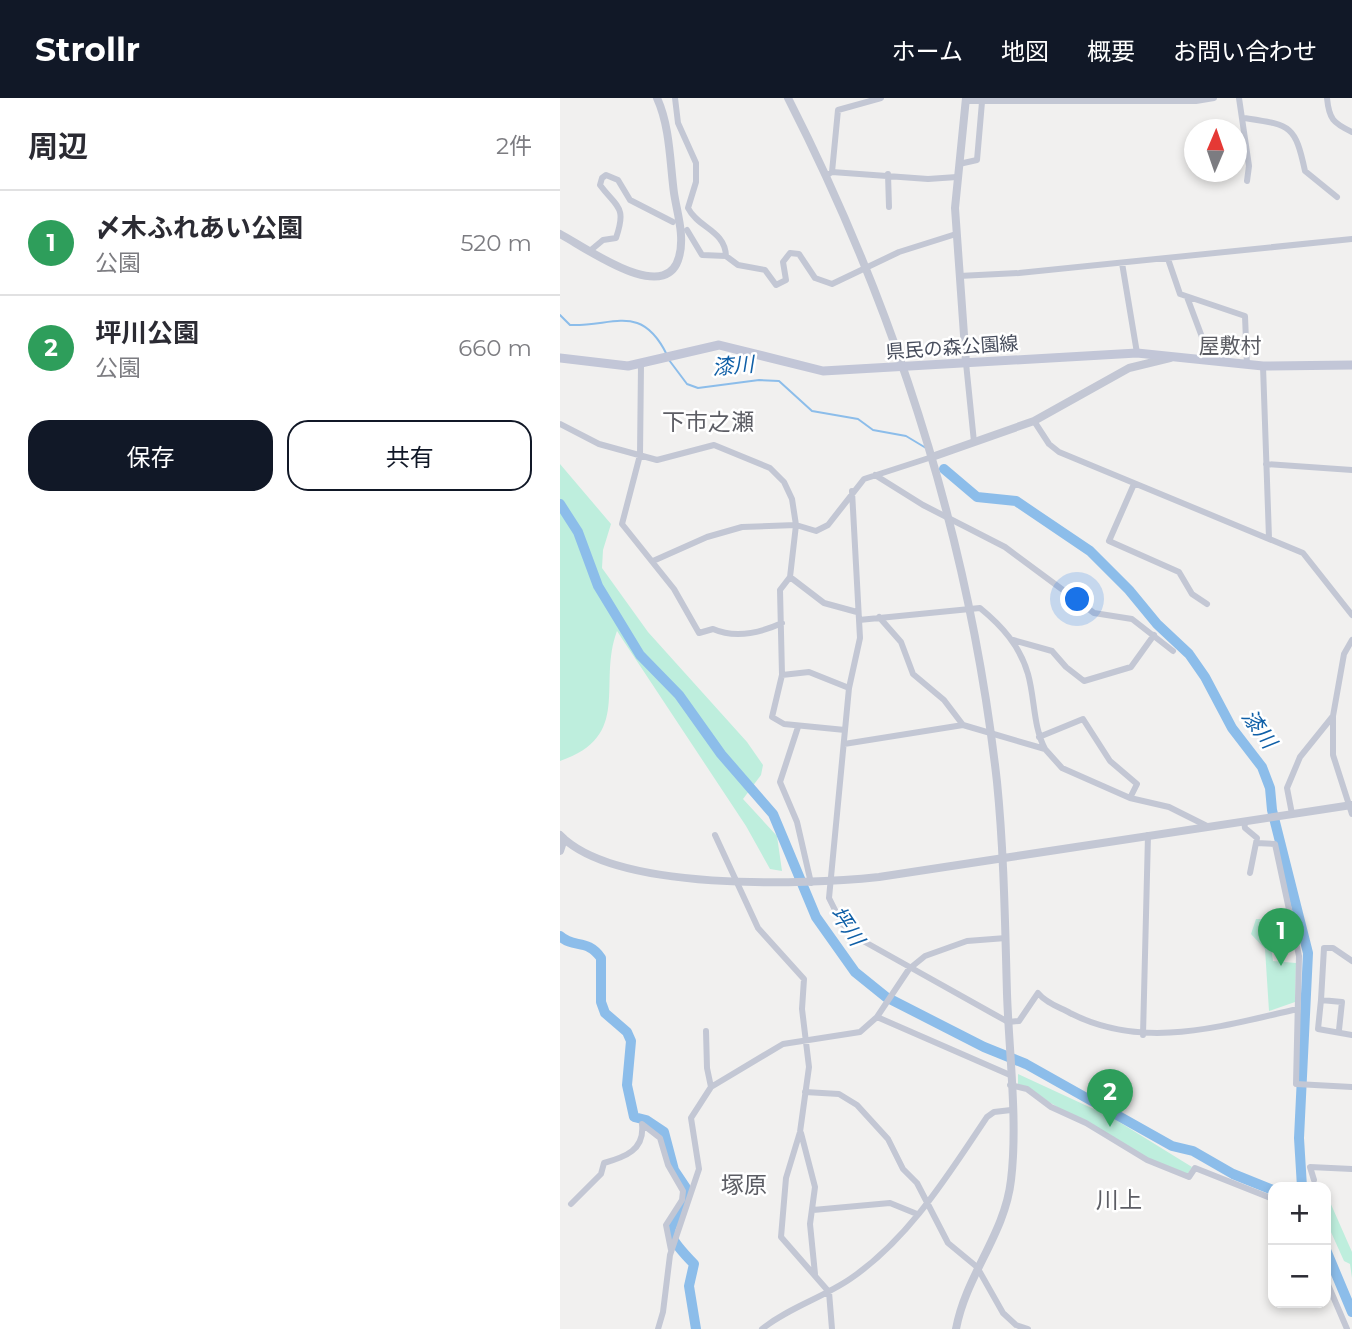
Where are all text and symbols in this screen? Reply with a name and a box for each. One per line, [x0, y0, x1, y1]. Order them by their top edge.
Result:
text: Strollr [35, 29, 140, 69]
text: ホーム [892, 37, 963, 66]
text: 地図 [1001, 37, 1049, 66]
text: 概要 [1087, 37, 1135, 66]
text: お問い合わせ [1173, 37, 1317, 66]
north arrow [1184, 119, 1247, 182]
text: 周辺 [28, 128, 88, 165]
text: 2件 [496, 132, 532, 160]
text: 〆木ふれあい公園 [95, 212, 303, 244]
text: 1 [46, 229, 56, 257]
text: 520 m [460, 229, 532, 257]
text: 公園 [95, 249, 141, 277]
text: 坪川公園 [95, 317, 199, 349]
street label: 県民の森公園線 [885, 331, 1019, 364]
district label: 屋敷村 [1199, 333, 1262, 358]
text: 2 [44, 334, 58, 362]
text: 660 m [458, 334, 532, 362]
water label: 漆川 [711, 351, 757, 380]
text: 公園 [95, 354, 141, 382]
district label: 下市之瀬 [662, 408, 754, 436]
button: 保存 [28, 420, 273, 491]
button: 共有 [287, 420, 532, 491]
your location [1060, 582, 1094, 616]
water label: 漆川 [1237, 704, 1283, 755]
water label: 坪川 [825, 901, 871, 952]
pin: 1 [1258, 908, 1304, 966]
pin: 2 [1087, 1069, 1133, 1127]
district label: 塚原 [721, 1171, 767, 1199]
map controls [1268, 1182, 1331, 1308]
button: + [1268, 1182, 1331, 1245]
district label: 川上 [1096, 1186, 1142, 1214]
button: − [1268, 1245, 1331, 1308]

